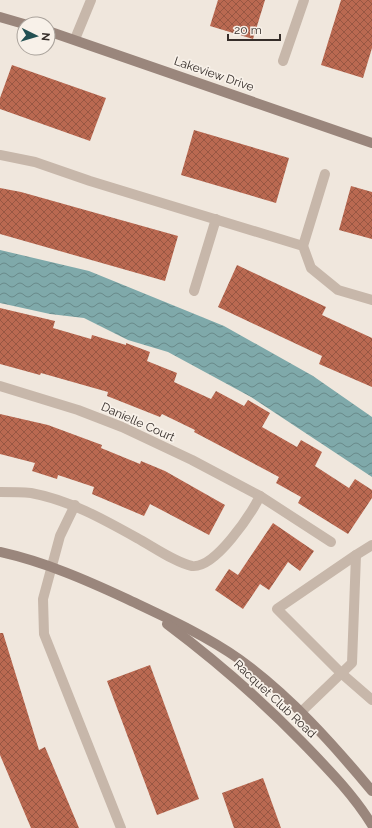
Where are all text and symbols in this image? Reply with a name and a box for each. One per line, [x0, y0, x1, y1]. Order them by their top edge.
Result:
north arrow [16, 16, 56, 56]
scale bar [228, 16, 280, 42]
text: 20 m [234, 23, 262, 37]
text: N [39, 32, 52, 42]
street label: Lakeview Drive [172, 54, 256, 94]
street label: Danielle Court [99, 400, 177, 444]
street label: Racquet Club Road [231, 657, 319, 741]

